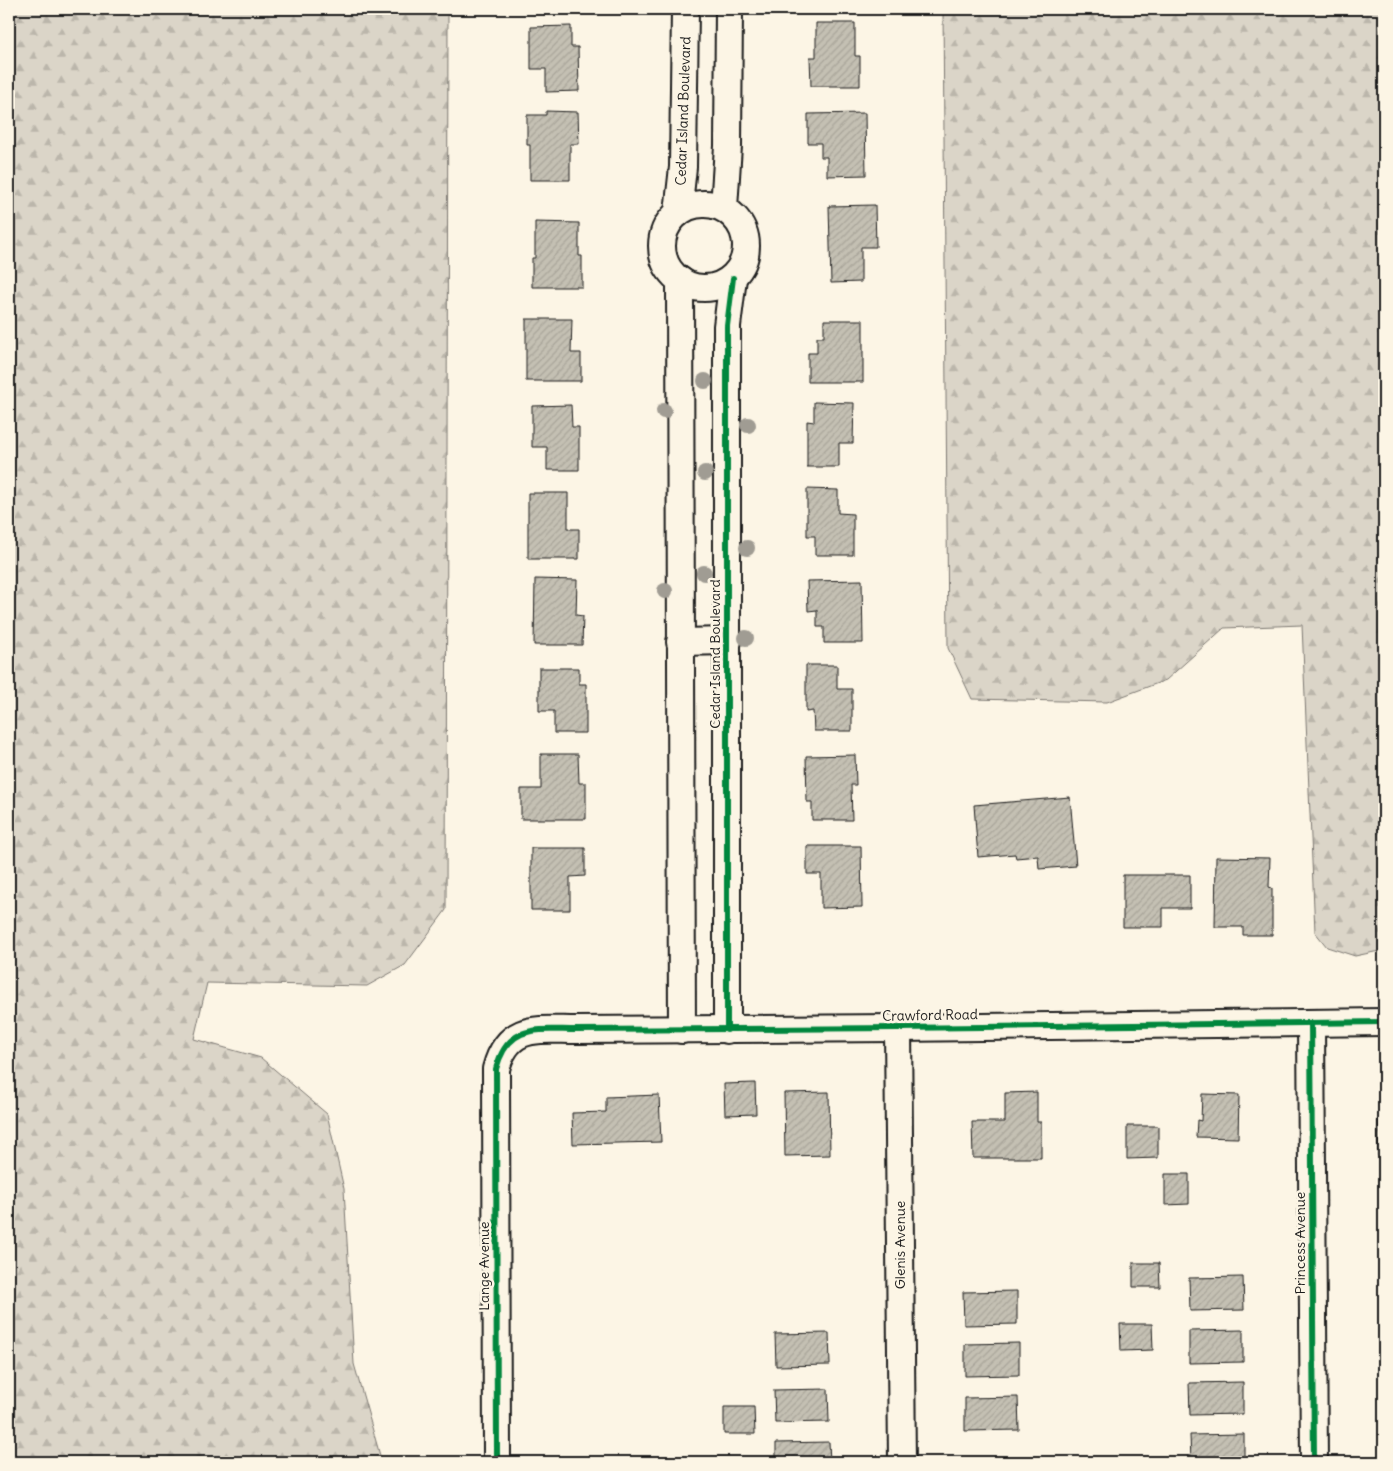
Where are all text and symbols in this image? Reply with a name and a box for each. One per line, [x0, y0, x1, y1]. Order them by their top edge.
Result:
street label: Cedar Island Boulevard [671, 36, 695, 186]
street label: Cedar Island Boulevard [706, 579, 724, 729]
street label: Crawford Road [882, 1005, 978, 1025]
street label: Princess Avenue [1291, 1192, 1309, 1294]
street label: Glenis Avenue [891, 1201, 909, 1289]
street label: Lange Avenue [475, 1221, 493, 1311]

